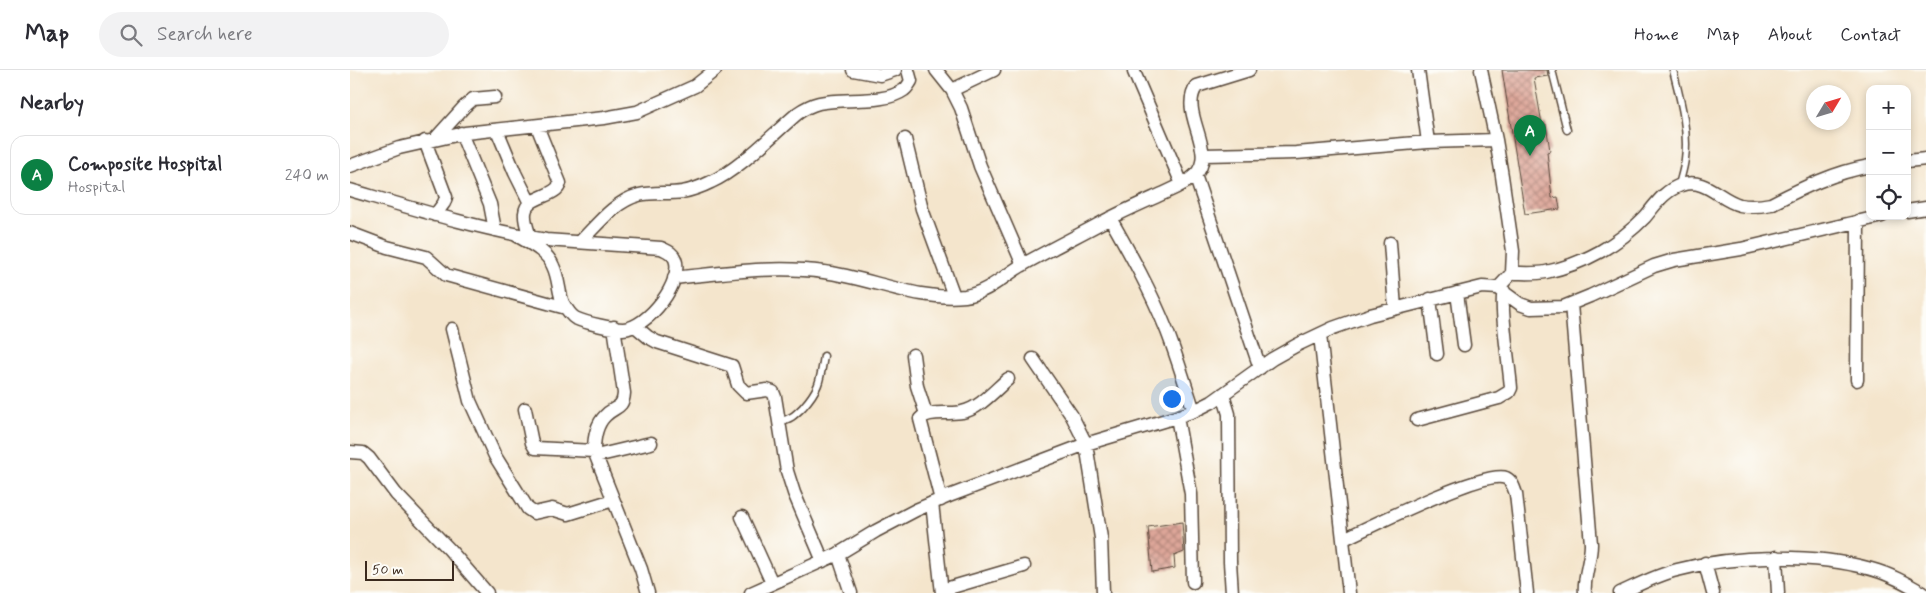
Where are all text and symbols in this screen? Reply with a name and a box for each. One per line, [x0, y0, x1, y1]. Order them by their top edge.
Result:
search box [99, 12, 449, 57]
text: Map [25, 19, 69, 50]
icon: search [117, 21, 145, 49]
text: Search here [157, 22, 253, 47]
text: Home [1634, 23, 1679, 47]
text: Map [1707, 23, 1740, 47]
text: About [1768, 23, 1812, 47]
text: Contact [1840, 23, 1901, 47]
north arrow [1806, 85, 1851, 130]
map controls [1866, 85, 1911, 220]
button: + [1866, 85, 1911, 130]
text: Nearby [20, 89, 84, 117]
pin: A [1514, 115, 1546, 156]
button: − [1866, 130, 1911, 175]
text: Composite Hospital [68, 152, 222, 177]
text: A [32, 165, 42, 186]
text: 240 m [285, 165, 329, 186]
button: locate [1866, 175, 1911, 220]
text: Hospital [68, 177, 125, 198]
your location [1159, 386, 1185, 412]
scale bar [365, 558, 454, 581]
text: 50 m [372, 561, 403, 579]

